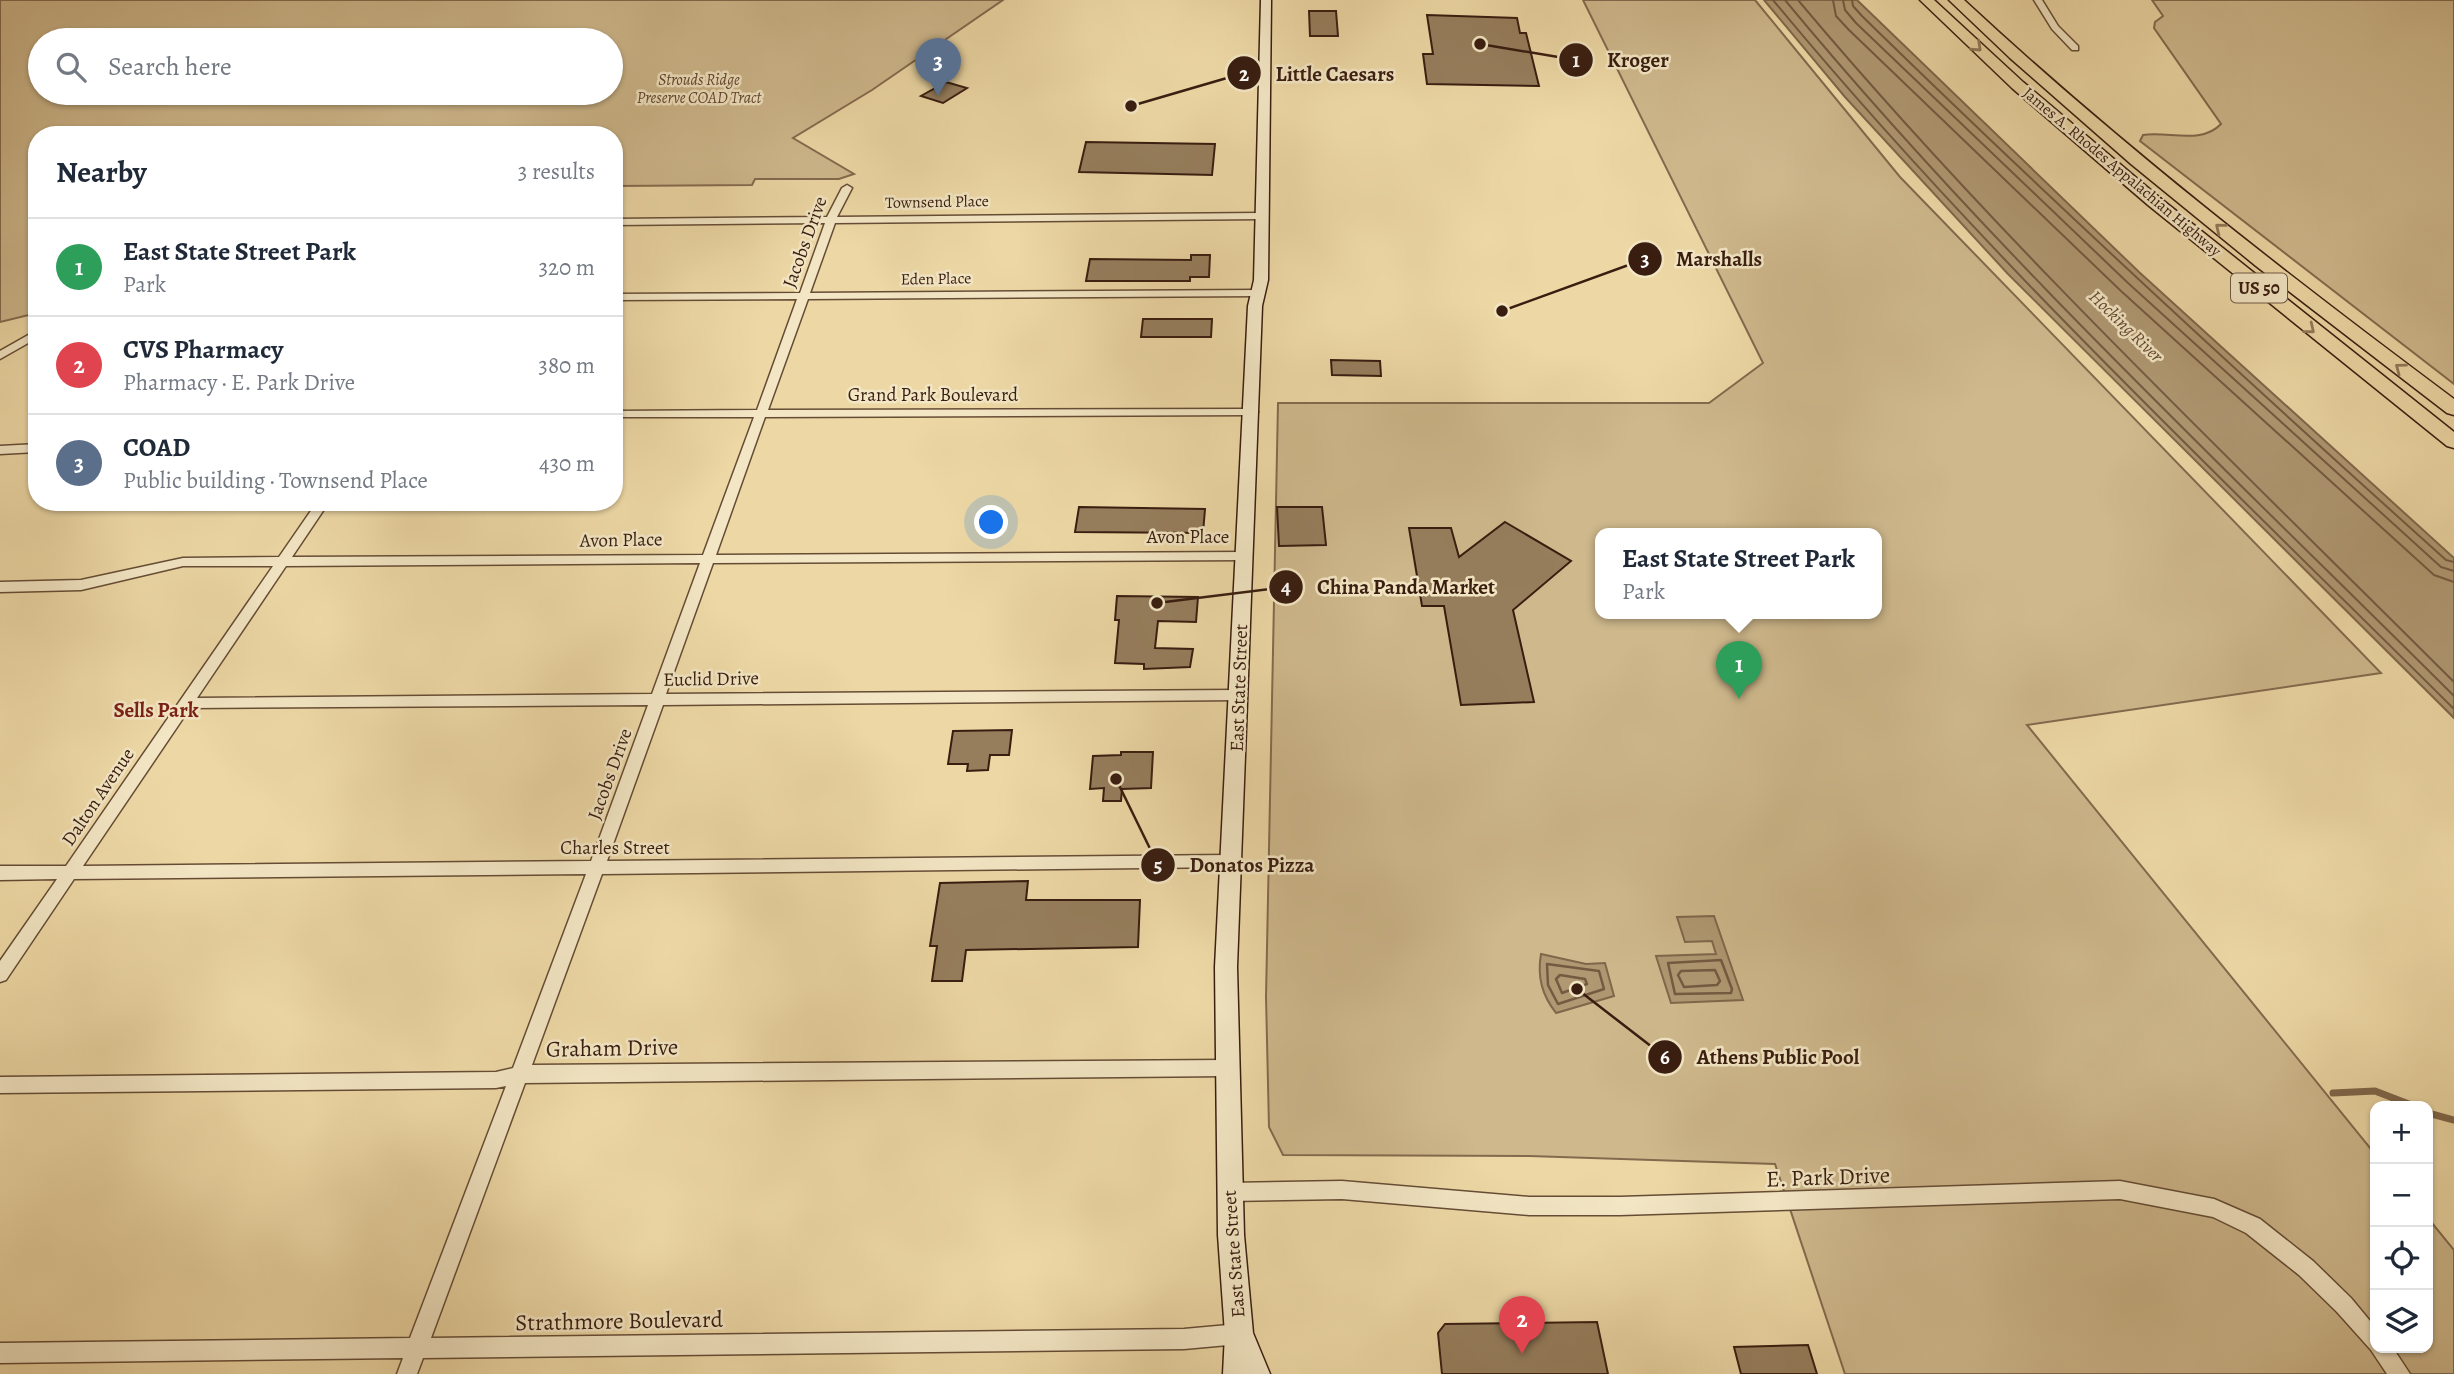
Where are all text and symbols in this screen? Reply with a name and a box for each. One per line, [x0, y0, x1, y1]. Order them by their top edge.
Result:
search box [28, 28, 623, 105]
pin: 3 [915, 38, 961, 96]
callout: Kroger [1558, 39, 1683, 81]
one-way arrow [1969, 39, 1982, 51]
text: 1 [1572, 46, 1580, 74]
text: Kroger [1607, 46, 1669, 74]
icon: search [52, 48, 90, 86]
text: Search here [108, 49, 232, 84]
callout: Little Caesars [1227, 52, 1409, 94]
text: 2 [1239, 60, 1249, 88]
text: Little Caesars [1276, 60, 1394, 88]
park label: Strouds Ridge Preserve COAD Tract [637, 69, 763, 109]
street label: James A. Rhodes Appalachian Highway [2018, 82, 2227, 262]
text: Nearby [56, 152, 147, 192]
text: 3 results [518, 156, 595, 187]
street label: Townsend Place [885, 190, 989, 214]
street label: Jacobs Drive [776, 193, 834, 291]
one-way arrow [2216, 223, 2228, 236]
text: East State Street Park [123, 234, 356, 269]
callout: Marshalls [1627, 238, 1776, 280]
text: 3 [1640, 245, 1650, 273]
text: Marshalls [1676, 245, 1762, 273]
text: 1 [75, 252, 83, 283]
text: 320 m [539, 252, 595, 283]
street label: Eden Place [900, 267, 972, 291]
text: Park [123, 269, 166, 300]
road number: US 50 [2231, 274, 2287, 302]
water label: Hocking River [2084, 285, 2169, 368]
one-way arrow [2301, 321, 2314, 333]
text: CVS Pharmacy [123, 332, 283, 367]
text: 2 [73, 350, 85, 381]
text: 380 m [538, 350, 595, 381]
one-way arrow [2395, 363, 2407, 376]
text: Pharmacy · E. Park Drive [123, 367, 355, 398]
street label: Grand Park Boulevard [848, 382, 1019, 408]
text: COAD [123, 430, 190, 465]
text: 3 [74, 448, 84, 479]
text: 430 m [539, 448, 595, 479]
text: Public building · Townsend Place [123, 465, 428, 496]
your location [974, 505, 1008, 539]
street label: Avon Place [1146, 524, 1229, 550]
street label: Avon Place [578, 526, 663, 554]
popup [1595, 528, 1882, 619]
text: East State Street Park [1622, 541, 1855, 576]
callout: China Panda Market [1268, 566, 1509, 608]
text: 4 [1281, 573, 1291, 601]
text: China Panda Market [1317, 573, 1495, 601]
text: Park [1622, 576, 1665, 607]
street label: East State Street [1224, 624, 1254, 752]
pin: 1 [1716, 641, 1762, 699]
street label: Euclid Drive [663, 665, 759, 693]
district label: Sells Park [114, 696, 199, 724]
street label: Jacobs Drive [581, 725, 639, 823]
street label: Dalton Avenue [56, 743, 140, 851]
street label: Charles Street [560, 835, 670, 861]
callout: Donatos Pizza [1140, 844, 1328, 886]
text: 5 [1154, 851, 1163, 879]
text: Donatos Pizza [1190, 851, 1315, 879]
street label: Graham Drive [545, 1031, 679, 1065]
callout: Athens Public Pool [1648, 1036, 1873, 1078]
text: 6 [1660, 1043, 1670, 1071]
text: Athens Public Pool [1696, 1043, 1860, 1071]
map controls [2370, 1101, 2433, 1353]
button: + [2370, 1101, 2433, 1164]
street label: E. Park Drive [1765, 1159, 1891, 1195]
button: − [2370, 1164, 2433, 1227]
street label: East State Street [1217, 1189, 1251, 1319]
button: locate [2370, 1227, 2433, 1290]
button: layers [2370, 1290, 2433, 1353]
pin: 2 [1499, 1296, 1545, 1354]
street label: Strathmore Boulevard [515, 1304, 724, 1338]

